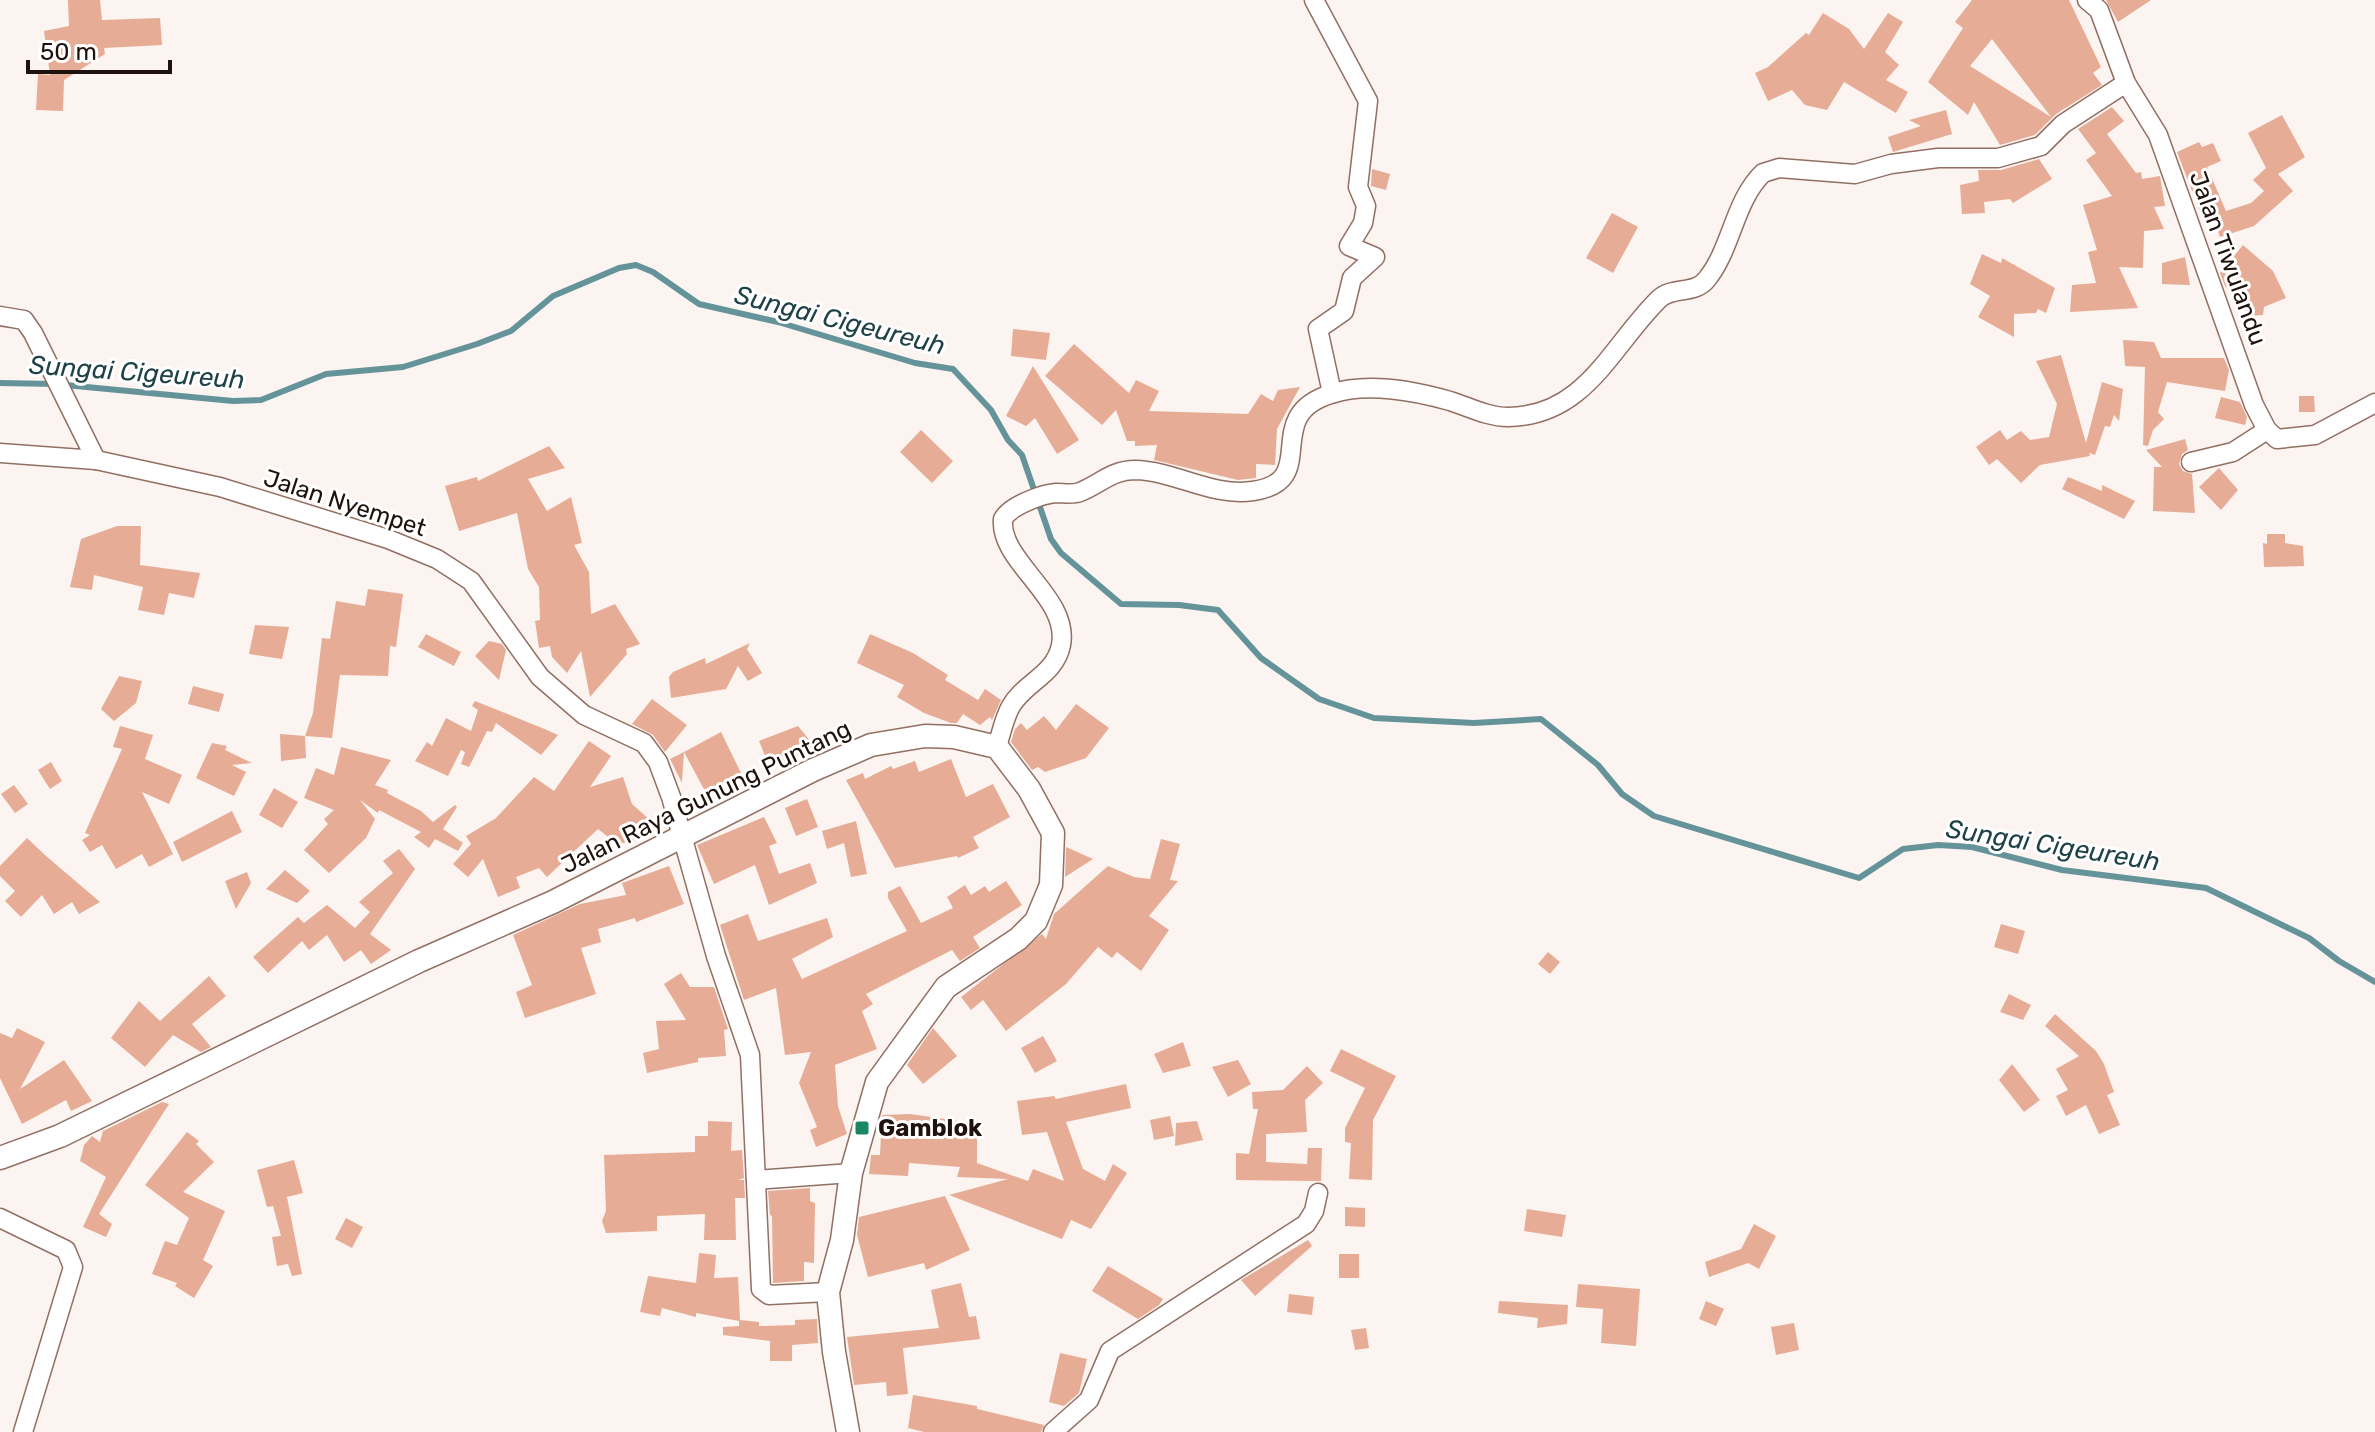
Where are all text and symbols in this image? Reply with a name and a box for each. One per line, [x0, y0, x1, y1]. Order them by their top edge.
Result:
scale bar [28, 24, 170, 74]
text: 50 m [40, 38, 97, 66]
street label: Jalan Tiwulandu [2184, 167, 2272, 349]
water label: Sungai Cigeureuh [731, 279, 948, 362]
water label: Sungai Cigeureuh [28, 350, 246, 395]
street label: Jalan Nyempet [260, 464, 430, 542]
street label: Jalan Raya Gunung Puntang [557, 715, 855, 879]
water label: Sungai Cigeureuh [1944, 813, 2162, 878]
place label: Gamblok [878, 1114, 982, 1142]
marker: Gamblok [853, 1119, 871, 1137]

